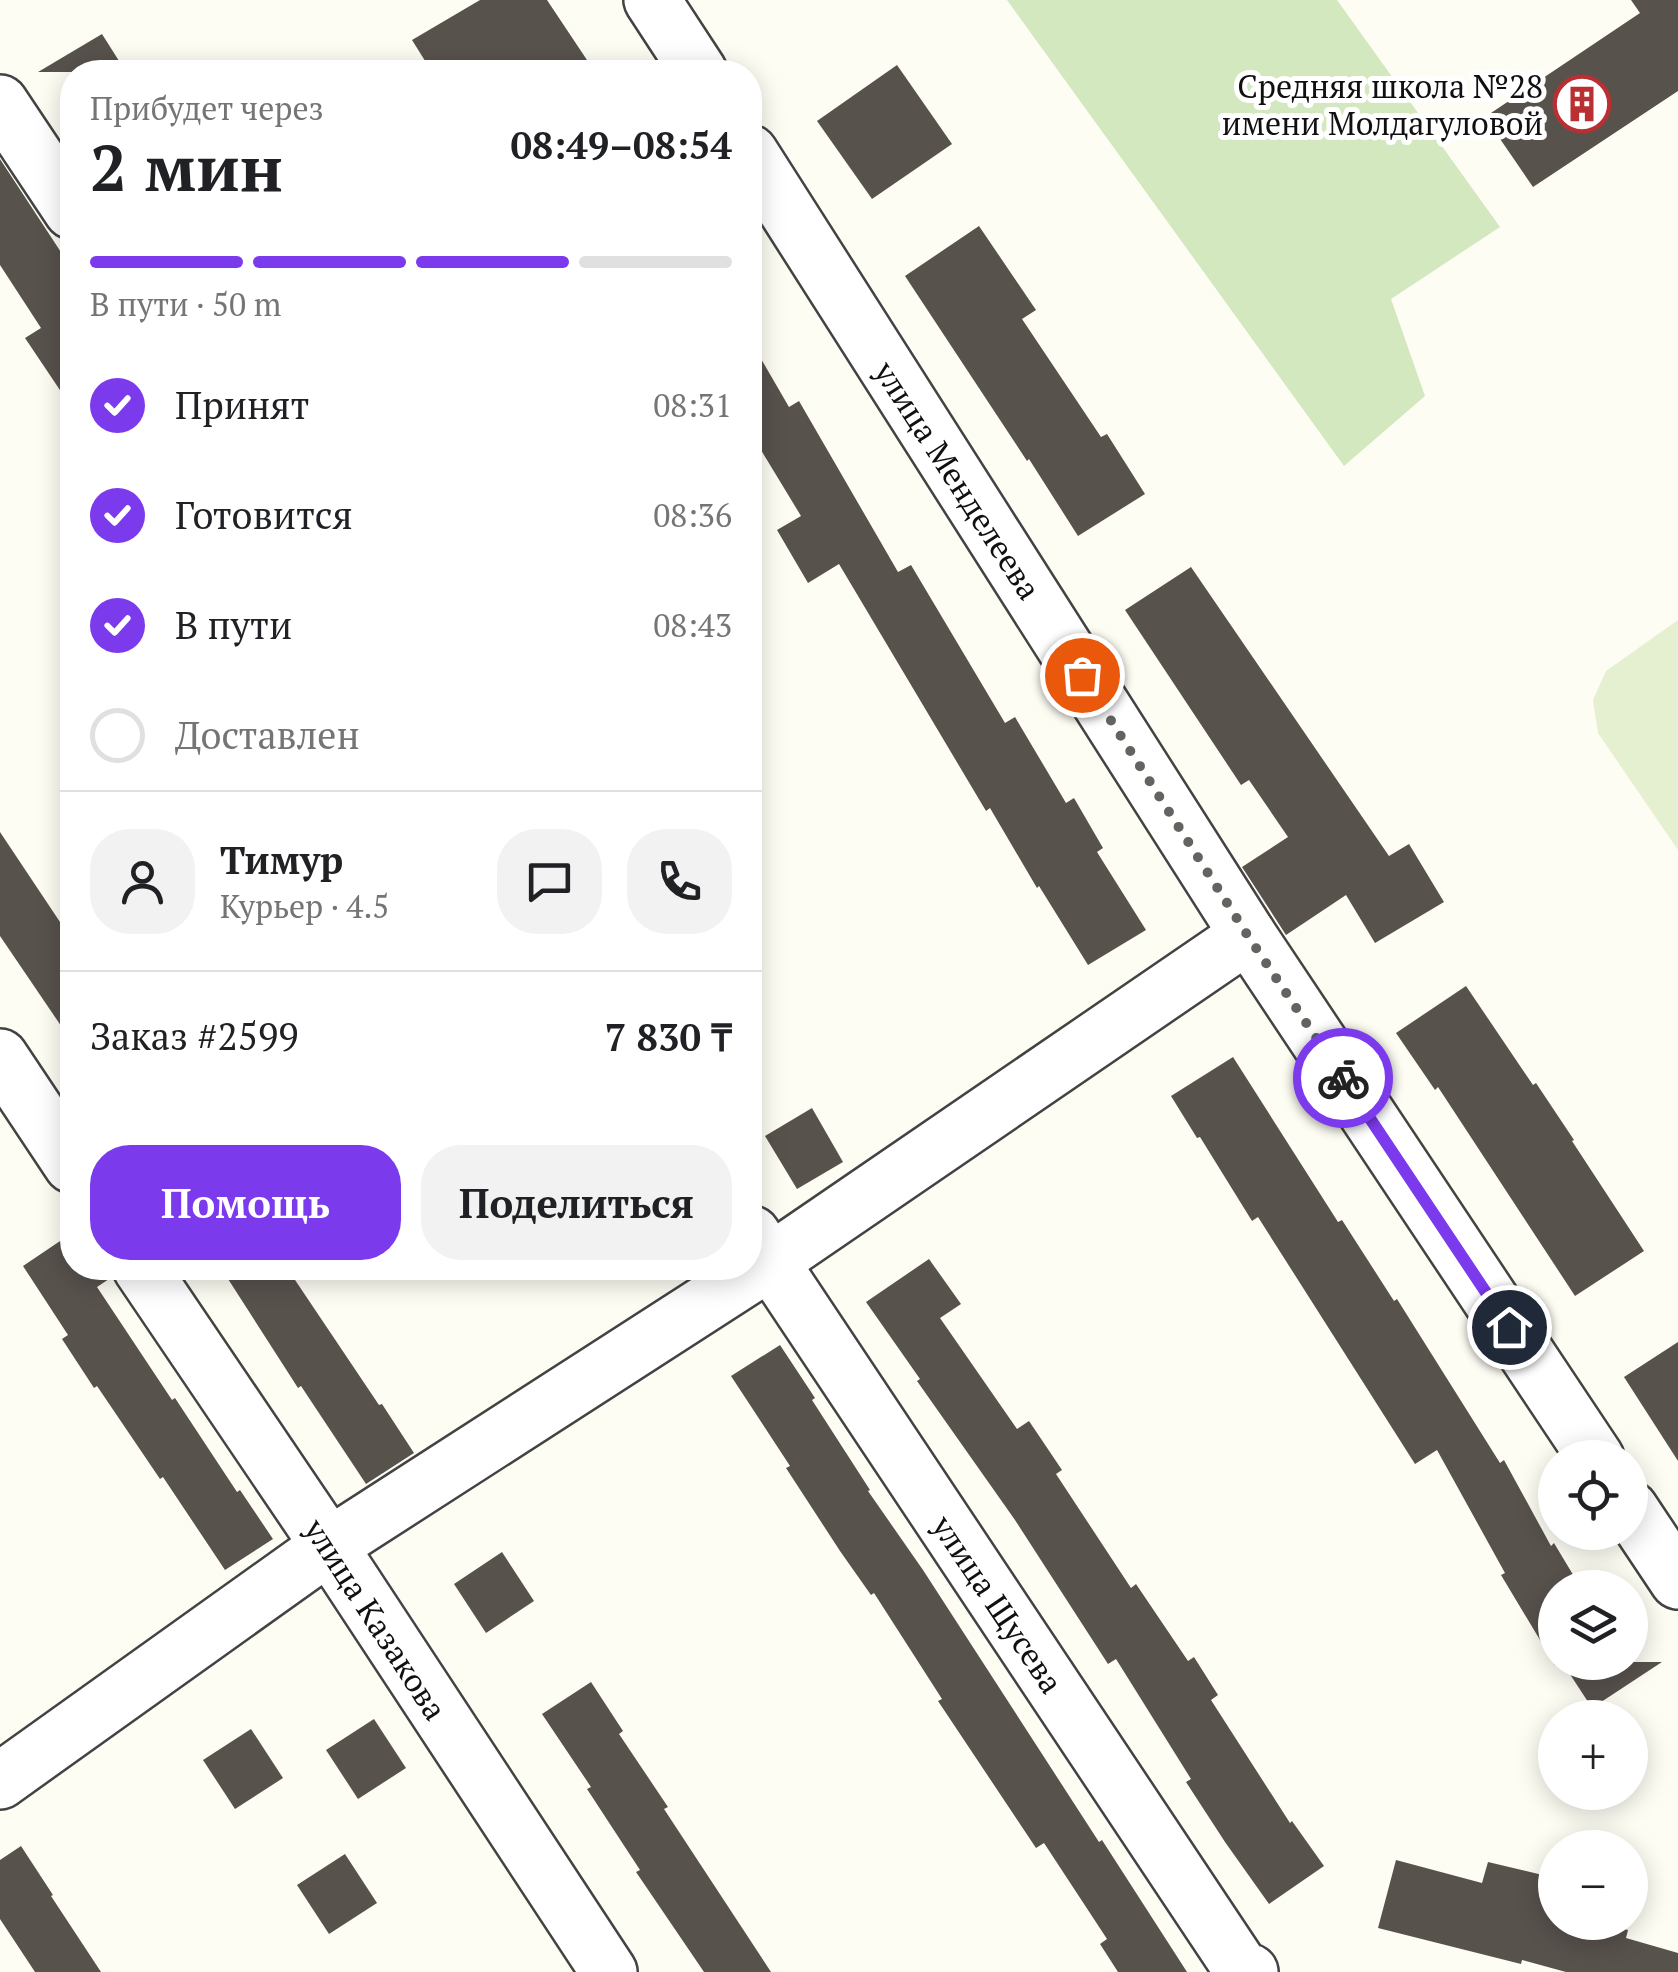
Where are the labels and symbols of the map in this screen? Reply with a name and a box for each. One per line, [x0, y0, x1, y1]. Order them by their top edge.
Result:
place label: Средняя школа №28 имени Молдагуловой [1222, 65, 1543, 144]
building icon: Средняя школа №28 имени Молдагуловой [1552, 74, 1612, 134]
street label: улица Менделеева [865, 352, 1051, 607]
pin [1040, 633, 1125, 718]
courier [1293, 1028, 1393, 1128]
pin [1467, 1285, 1552, 1370]
street label: улица Щусева [922, 1506, 1073, 1701]
street label: улица Казакова [295, 1510, 457, 1728]

